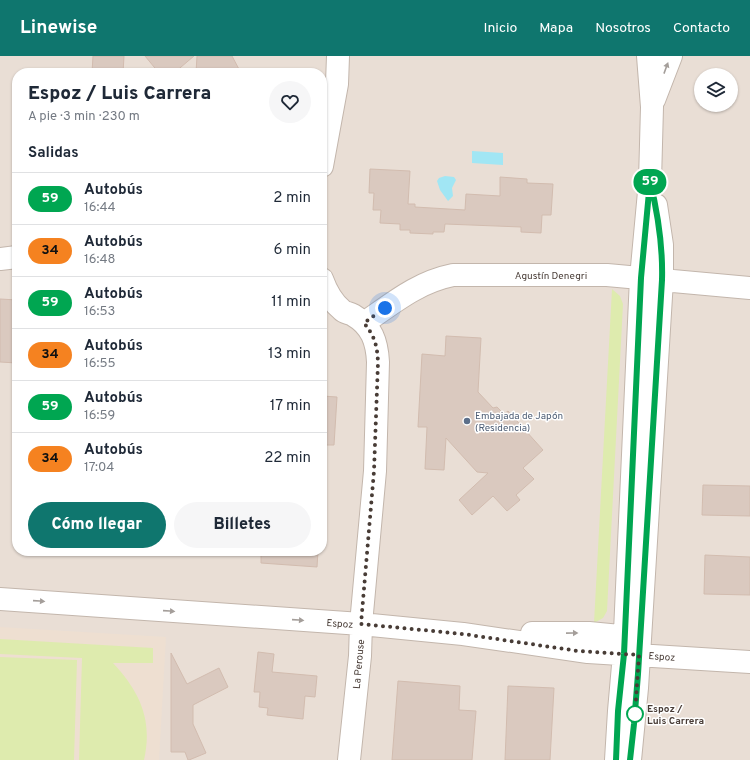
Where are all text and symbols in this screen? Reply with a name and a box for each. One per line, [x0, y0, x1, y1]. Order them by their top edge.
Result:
text: Linewise [20, 16, 97, 40]
text: Inicio [484, 20, 517, 37]
text: Mapa [539, 20, 573, 37]
text: Nosotros [595, 20, 651, 37]
text: Contacto [673, 20, 730, 37]
one-way arrow [664, 62, 670, 74]
map controls [694, 68, 738, 112]
button: layers [694, 68, 738, 112]
button: heart [269, 81, 311, 123]
text: Espoz / Luis Carrera [28, 82, 211, 106]
text: A pie · 3 min · 230 m [28, 109, 140, 125]
text: Salidas [28, 144, 79, 163]
line badge: 59 [632, 169, 668, 195]
text: 59 [641, 173, 659, 190]
text: Autobús [84, 181, 143, 200]
text: 2 min [273, 189, 311, 208]
text: 59 [41, 190, 59, 207]
text: 16:44 [84, 200, 116, 216]
text: Autobús [84, 233, 143, 252]
text: 6 min [274, 241, 311, 260]
text: 34 [41, 242, 59, 259]
text: 16:48 [84, 252, 116, 268]
street label: Agustín Denegri [515, 270, 587, 283]
text: Autobús [84, 285, 143, 304]
text: 11 min [271, 293, 311, 312]
text: 59 [41, 294, 59, 311]
your location [375, 298, 395, 318]
text: 16:53 [84, 304, 115, 320]
text: Autobús [84, 337, 143, 356]
text: 13 min [268, 345, 311, 364]
text: 34 [41, 346, 59, 363]
text: 16:55 [84, 356, 116, 372]
text: Autobús [84, 389, 143, 408]
text: 17 min [270, 397, 311, 416]
text: 59 [41, 398, 59, 415]
text: 16:59 [84, 408, 115, 424]
place label: Embajada de Japón (Residencia) [475, 410, 563, 435]
marker: Embajada de Japón (Residencia) [462, 416, 472, 426]
text: Autobús [84, 441, 143, 460]
text: 22 min [264, 449, 311, 468]
text: 34 [41, 450, 59, 467]
text: 17:04 [84, 460, 114, 476]
button: Cómo llegar [28, 502, 166, 548]
button: Billetes [174, 502, 311, 548]
one-way arrow [33, 598, 45, 605]
one-way arrow [163, 607, 175, 614]
one-way arrow [292, 616, 304, 623]
street label: Espoz [326, 617, 354, 632]
one-way arrow [566, 630, 579, 636]
street label: La Perouse [351, 639, 368, 690]
street label: Espoz [648, 650, 676, 665]
place label: Espoz / Luis Carrera [647, 703, 704, 728]
marker: Espoz / Luis Carrera [626, 705, 644, 723]

